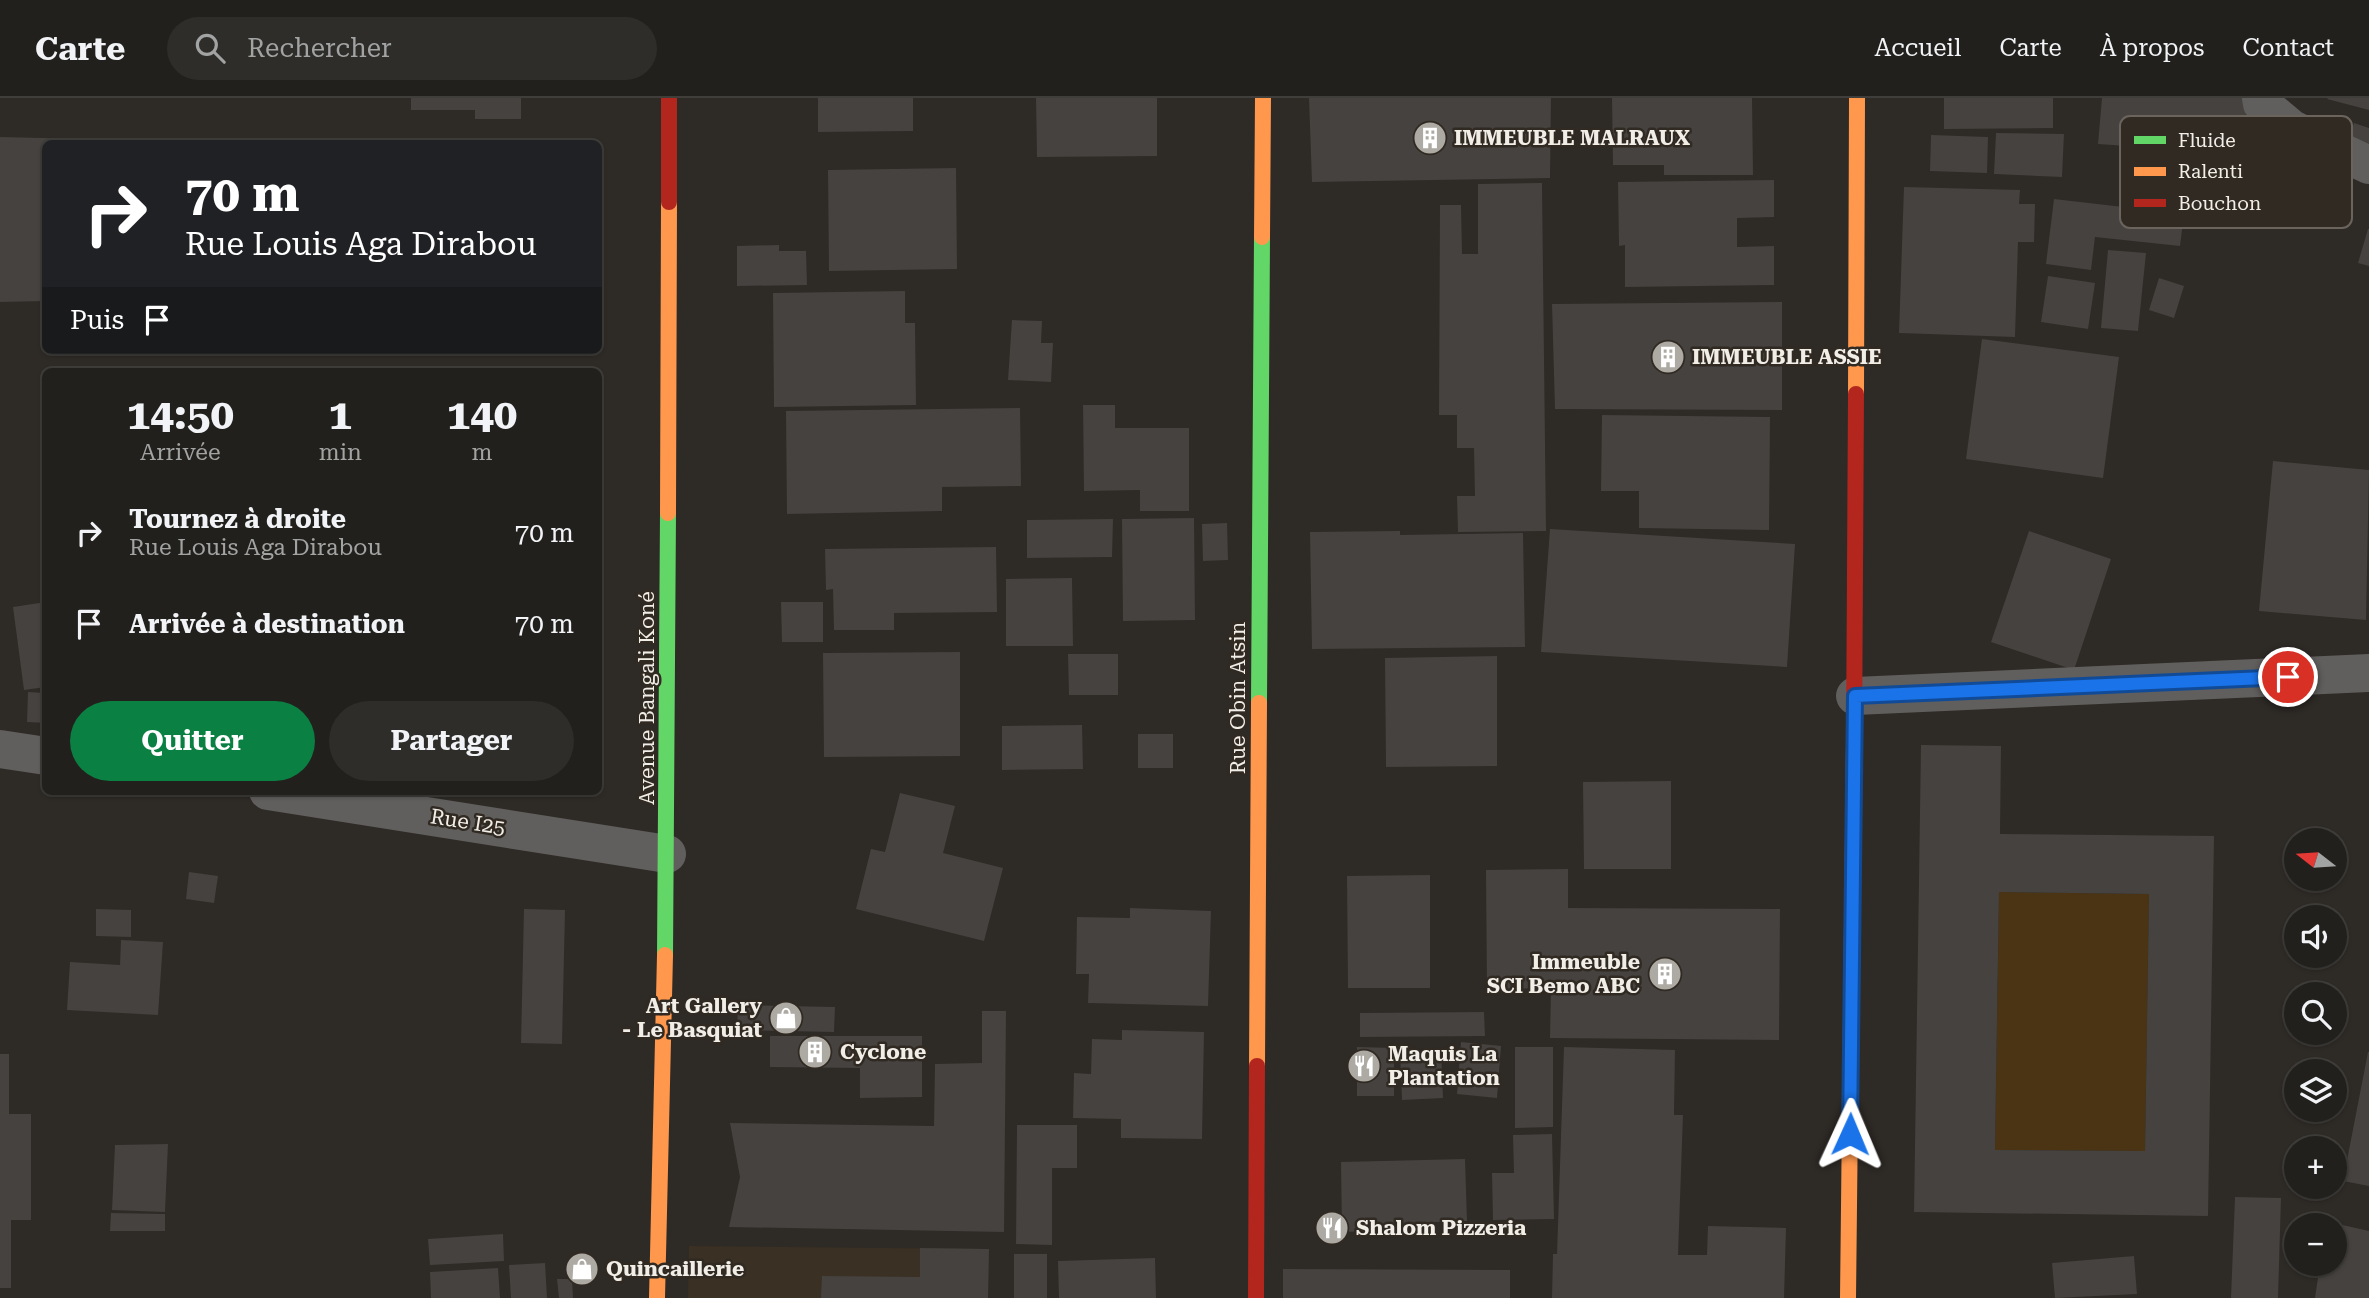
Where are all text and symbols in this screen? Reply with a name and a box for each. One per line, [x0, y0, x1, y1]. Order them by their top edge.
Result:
search box [167, 17, 657, 80]
text: Carte [35, 29, 125, 68]
icon: search [191, 29, 229, 67]
text: Rechercher [247, 33, 392, 63]
text: Accueil [1875, 34, 1961, 62]
text: Carte [1999, 34, 2062, 62]
text: À propos [2100, 34, 2204, 62]
text: Contact [2242, 34, 2334, 62]
legend [2120, 116, 2352, 228]
building icon: IMMEUBLE MALRAUX [1411, 119, 1449, 157]
place label: IMMEUBLE MALRAUX [1454, 126, 1691, 150]
text: Fluide [2178, 129, 2236, 152]
text: Ralenti [2178, 160, 2243, 183]
text: 70 m [185, 166, 300, 223]
icon: right [70, 168, 161, 259]
text: Bouchon [2178, 192, 2261, 215]
text: Rue Louis Aga Dirabou [185, 225, 537, 263]
icon: arrive [138, 301, 176, 339]
text: Puis [70, 305, 124, 335]
building icon: IMMEUBLE ASSIE [1649, 338, 1687, 376]
place label: IMMEUBLE ASSIE [1692, 345, 1882, 369]
text: 14:50 [127, 390, 234, 439]
text: 1 [329, 390, 352, 439]
text: 140 [447, 390, 517, 439]
text: Arrivée [140, 439, 221, 466]
text: min [319, 439, 362, 466]
text: m [471, 439, 492, 466]
text: Tournez à droite [129, 504, 346, 534]
icon: right [70, 514, 108, 552]
text: 70 m [515, 518, 574, 548]
text: Rue Louis Aga Dirabou [129, 534, 382, 561]
street label: Avenue Bangali Koné [635, 591, 659, 805]
icon: arrive [70, 605, 108, 643]
text: Arrivée à destination [129, 609, 405, 639]
text: 70 m [515, 609, 574, 639]
street label: Rue Obin Atsin [1226, 621, 1250, 774]
pin [2258, 647, 2318, 707]
icon: arrive [2269, 658, 2307, 696]
button: Quitter [70, 701, 315, 781]
button: Partager [329, 701, 574, 781]
street label: Rue I25 [429, 804, 507, 840]
north arrow [2284, 828, 2347, 891]
map controls [2284, 828, 2347, 1276]
button: sound [2284, 905, 2347, 968]
place label: Immeuble SCI Bemo ABC [1487, 950, 1640, 998]
building icon: Immeuble SCI Bemo ABC [1646, 955, 1684, 993]
button: search [2284, 982, 2347, 1045]
place label: Art Gallery - Le Basquiat [622, 994, 762, 1042]
shop icon: Art Gallery - Le Basquiat [767, 999, 805, 1037]
building icon: Cyclone [796, 1033, 834, 1071]
place label: Cyclone [840, 1040, 926, 1064]
place label: Maquis La Plantation [1388, 1042, 1500, 1090]
restaurant icon: Maquis La Plantation [1345, 1047, 1383, 1085]
button: layers [2284, 1059, 2347, 1122]
position arrow [1813, 1097, 1887, 1171]
button: + [2284, 1136, 2347, 1199]
restaurant icon: Shalom Pizzeria [1313, 1209, 1351, 1247]
button: − [2284, 1213, 2347, 1276]
place label: Shalom Pizzeria [1356, 1216, 1527, 1240]
shop icon: Quincaillerie [563, 1250, 601, 1288]
place label: Quincaillerie [606, 1257, 744, 1281]

